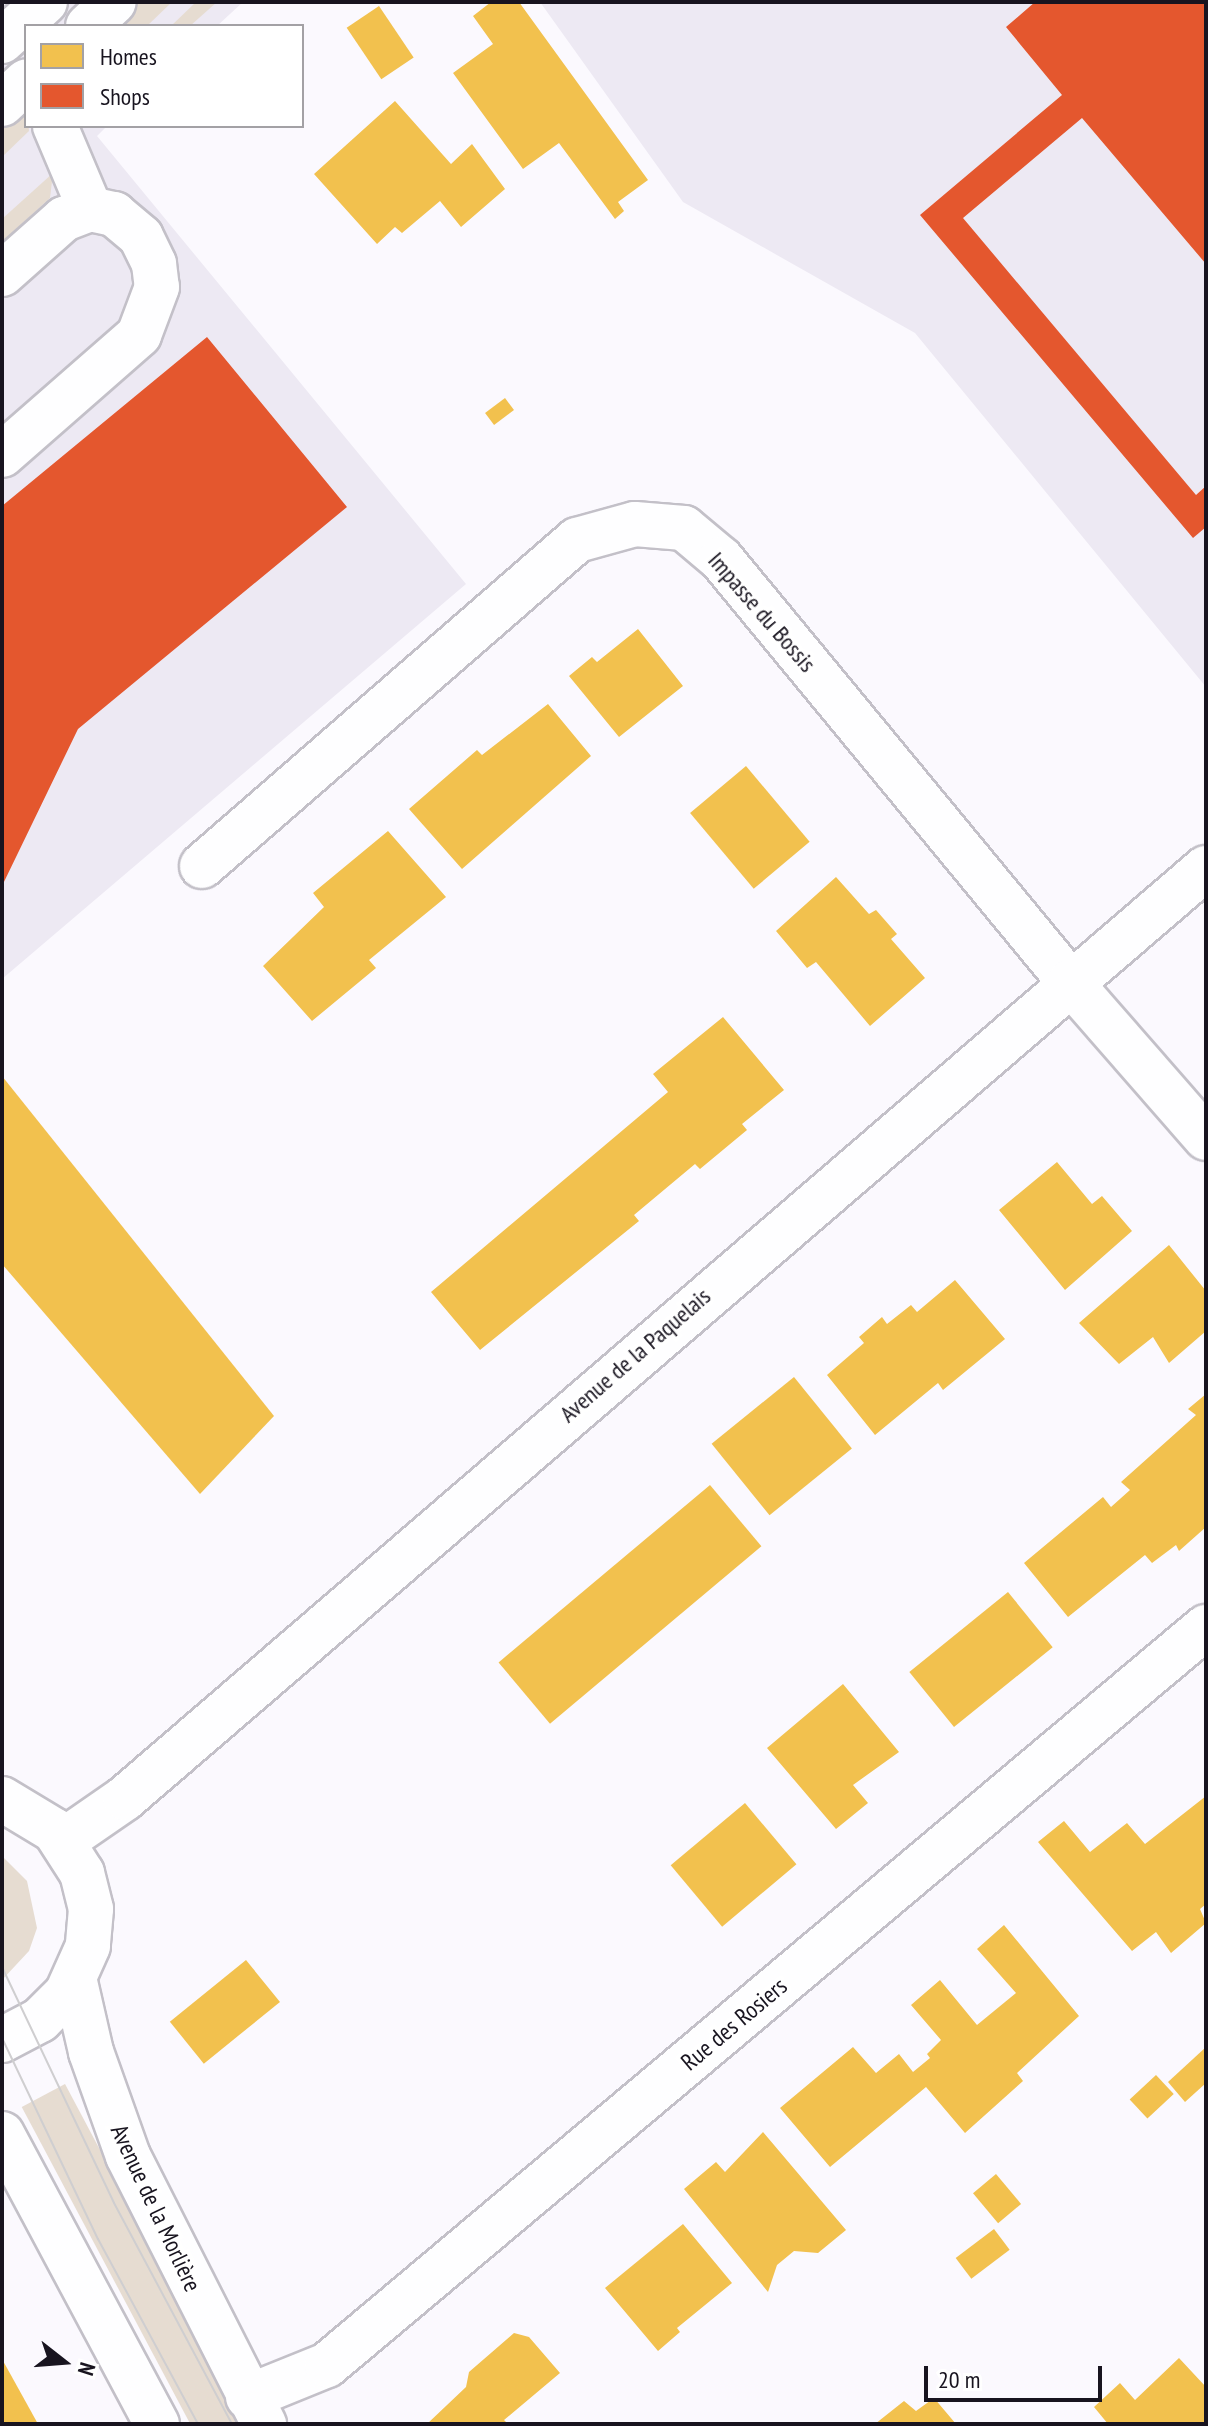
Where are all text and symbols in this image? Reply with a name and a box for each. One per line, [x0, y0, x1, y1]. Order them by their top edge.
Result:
legend [24, 24, 304, 128]
text: Homes [100, 41, 157, 72]
text: Shops [100, 81, 150, 112]
street label: Impasse du Bossis [702, 546, 822, 678]
street label: Avenue de la Paquelais [554, 1282, 716, 1428]
street label: Rue des Rosiers [675, 1971, 793, 2077]
street label: Avenue de la Morlière [105, 2120, 207, 2296]
north arrow [24, 2322, 104, 2402]
scale bar [928, 2350, 1106, 2400]
text: N [72, 2359, 102, 2379]
text: 20 m [938, 2364, 980, 2395]

